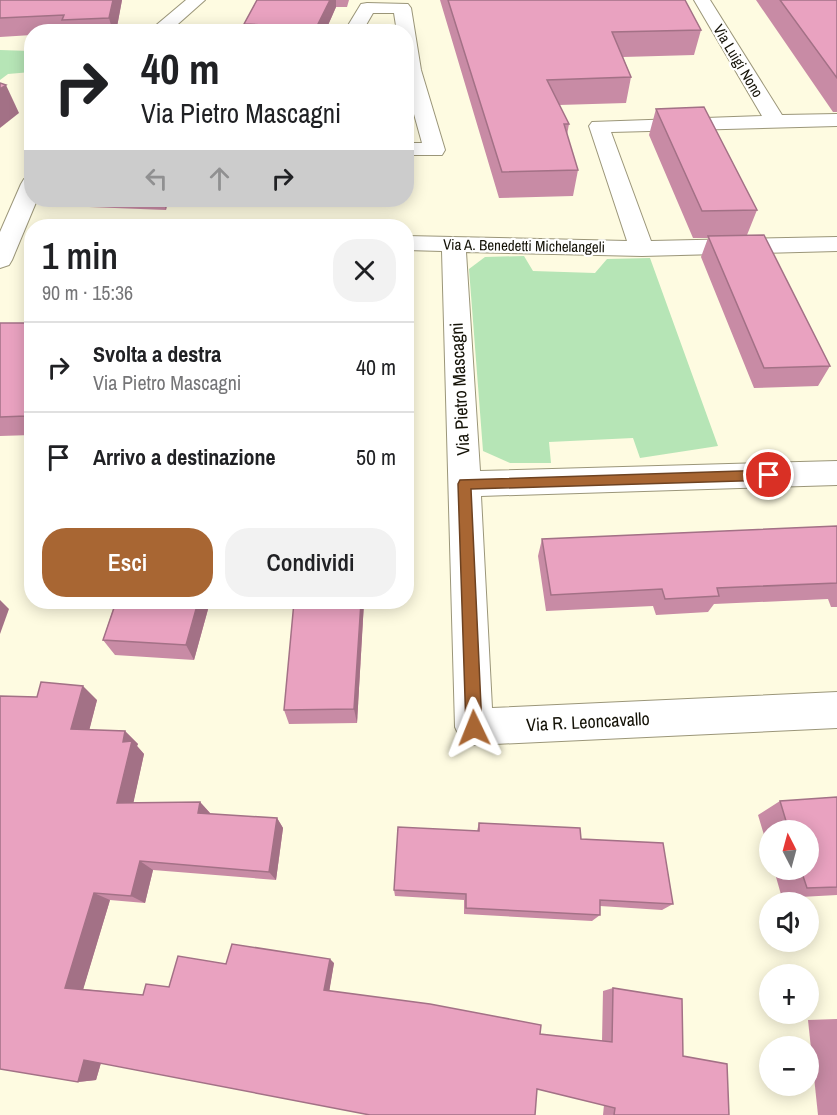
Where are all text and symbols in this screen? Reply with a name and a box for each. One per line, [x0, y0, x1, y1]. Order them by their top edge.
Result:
street label: Via Luigi Nono [708, 20, 769, 101]
text: 40 m [141, 41, 220, 97]
icon: right [42, 48, 120, 126]
text: Via Pietro Mascagni [141, 95, 341, 131]
icon: left [140, 162, 173, 195]
icon: ahead [203, 162, 236, 195]
icon: right [266, 162, 299, 195]
text: 1 min [42, 232, 118, 280]
street label: Via A. Benedetti Michelangeli [443, 234, 605, 257]
button: close [333, 239, 396, 302]
text: 90 m · 15:36 [42, 279, 133, 306]
street label: Via Pietro Mascagni [444, 322, 475, 456]
text: Svolta a destra [93, 339, 221, 369]
icon: right [42, 351, 75, 384]
text: 40 m [356, 352, 396, 382]
text: Via Pietro Mascagni [93, 369, 241, 396]
icon: arrive [42, 441, 75, 474]
text: Arrivo a destinazione [93, 442, 275, 472]
text: 50 m [356, 442, 396, 472]
pin [743, 449, 794, 500]
icon: arrive [752, 458, 785, 491]
button: Esci [42, 528, 213, 597]
button: Condividi [225, 528, 396, 597]
position arrow [442, 696, 506, 760]
street label: Via R. Leoncavallo [526, 706, 650, 737]
north arrow [759, 820, 819, 880]
map controls [759, 820, 819, 1096]
button: sound [759, 892, 819, 952]
button: + [759, 964, 819, 1024]
button: − [759, 1036, 819, 1096]

